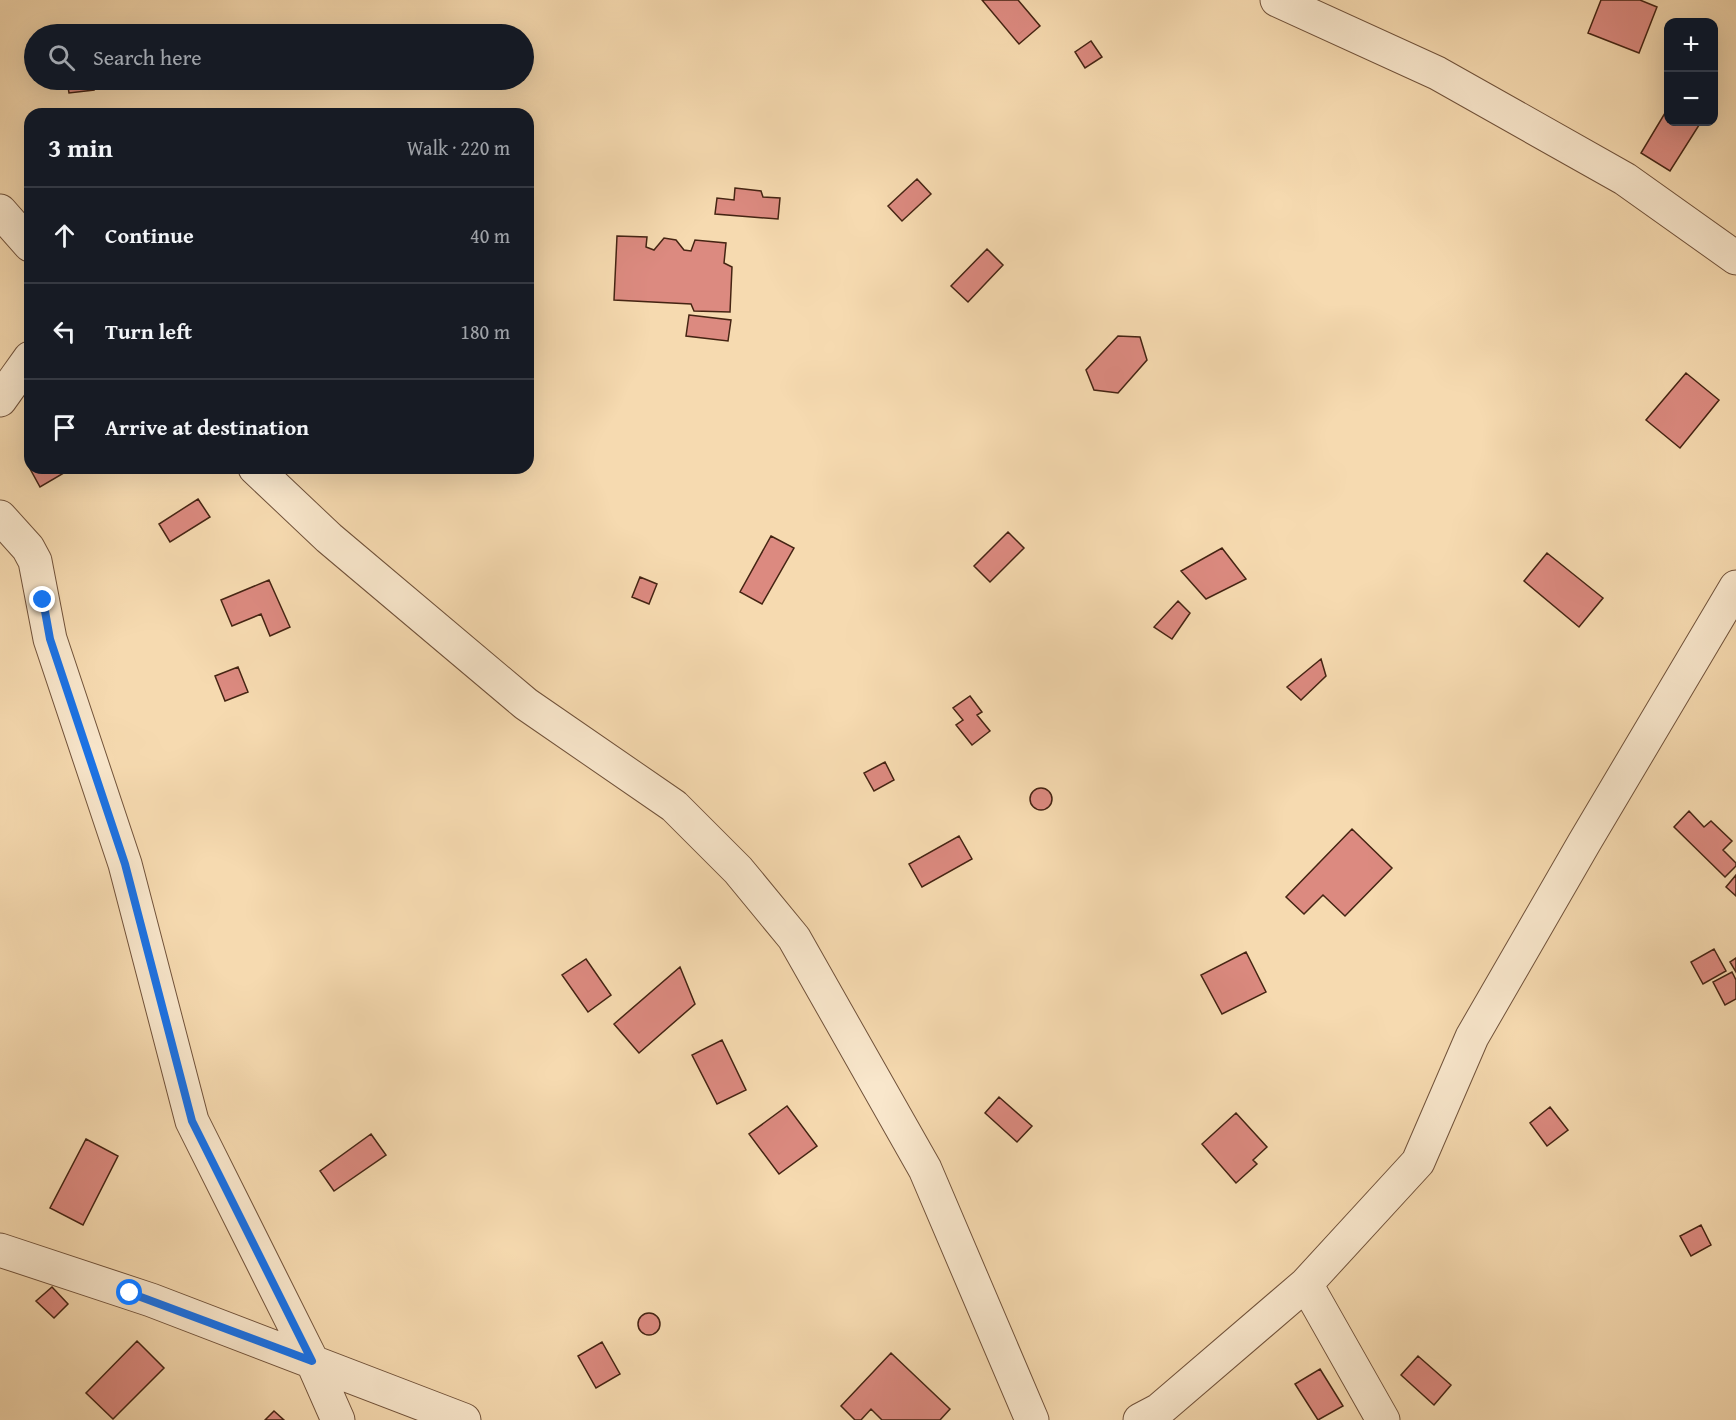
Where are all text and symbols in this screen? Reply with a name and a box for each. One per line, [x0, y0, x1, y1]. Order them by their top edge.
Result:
map controls [1664, 18, 1718, 126]
button: + [1664, 18, 1718, 72]
search box [24, 24, 534, 90]
icon: search [45, 41, 78, 74]
text: Search here [93, 41, 202, 73]
button: − [1664, 72, 1718, 126]
text: 3 min [48, 128, 113, 167]
text: Walk · 220 m [407, 133, 510, 162]
icon: ahead [48, 219, 81, 252]
text: Continue [105, 219, 194, 251]
text: 40 m [470, 221, 510, 250]
icon: left [48, 315, 81, 348]
text: Turn left [105, 315, 192, 347]
text: 180 m [460, 317, 510, 346]
icon: arrive [48, 411, 81, 444]
text: Arrive at destination [105, 411, 309, 443]
route end [29, 586, 55, 612]
route start [116, 1279, 142, 1305]

